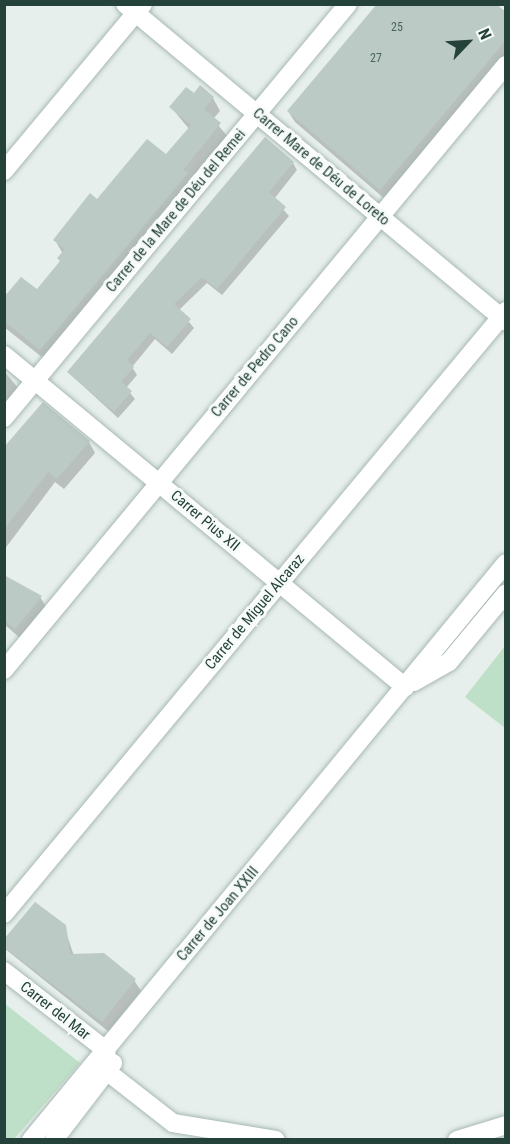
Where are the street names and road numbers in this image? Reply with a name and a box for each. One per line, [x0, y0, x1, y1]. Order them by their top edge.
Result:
street label: Carrer Mare de Déu de Loreto [249, 104, 393, 230]
street label: Carrer de la Mare de Déu del Remei [102, 126, 250, 296]
street label: Carrer de Pedro Cano [208, 313, 302, 421]
street label: Carrer Pius XII [167, 487, 243, 555]
street label: Carrer de Miguel Alcaraz [201, 551, 309, 673]
street label: Carrer de Joan XXIII [173, 863, 263, 965]
street label: Carrer del Mar [16, 978, 94, 1044]

